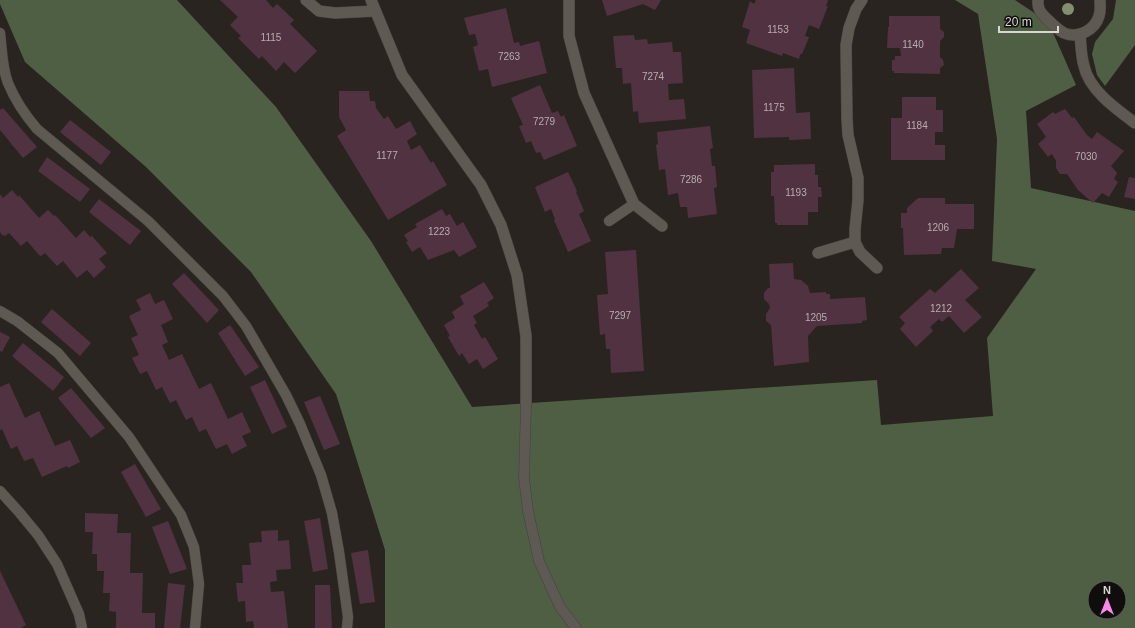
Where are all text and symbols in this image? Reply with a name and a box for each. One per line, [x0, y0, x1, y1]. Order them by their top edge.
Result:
scale bar [999, 8, 1058, 34]
text: 20 m [1005, 15, 1032, 29]
house number: 1153 [767, 24, 789, 35]
house number: 1115 [261, 32, 282, 43]
house number: 1140 [902, 39, 924, 50]
house number: 7263 [498, 51, 521, 62]
house number: 7274 [642, 71, 665, 82]
house number: 1175 [763, 102, 785, 113]
house number: 7279 [533, 116, 556, 127]
house number: 1184 [906, 120, 928, 131]
house number: 1177 [376, 150, 398, 161]
house number: 7030 [1075, 151, 1098, 162]
house number: 7286 [680, 174, 703, 185]
house number: 1193 [785, 187, 807, 198]
house number: 1206 [927, 222, 950, 233]
house number: 1223 [428, 226, 451, 237]
house number: 1212 [930, 303, 953, 314]
house number: 7297 [609, 310, 632, 321]
house number: 1205 [805, 312, 828, 323]
north arrow [1087, 580, 1127, 620]
text: N [1103, 584, 1111, 596]

